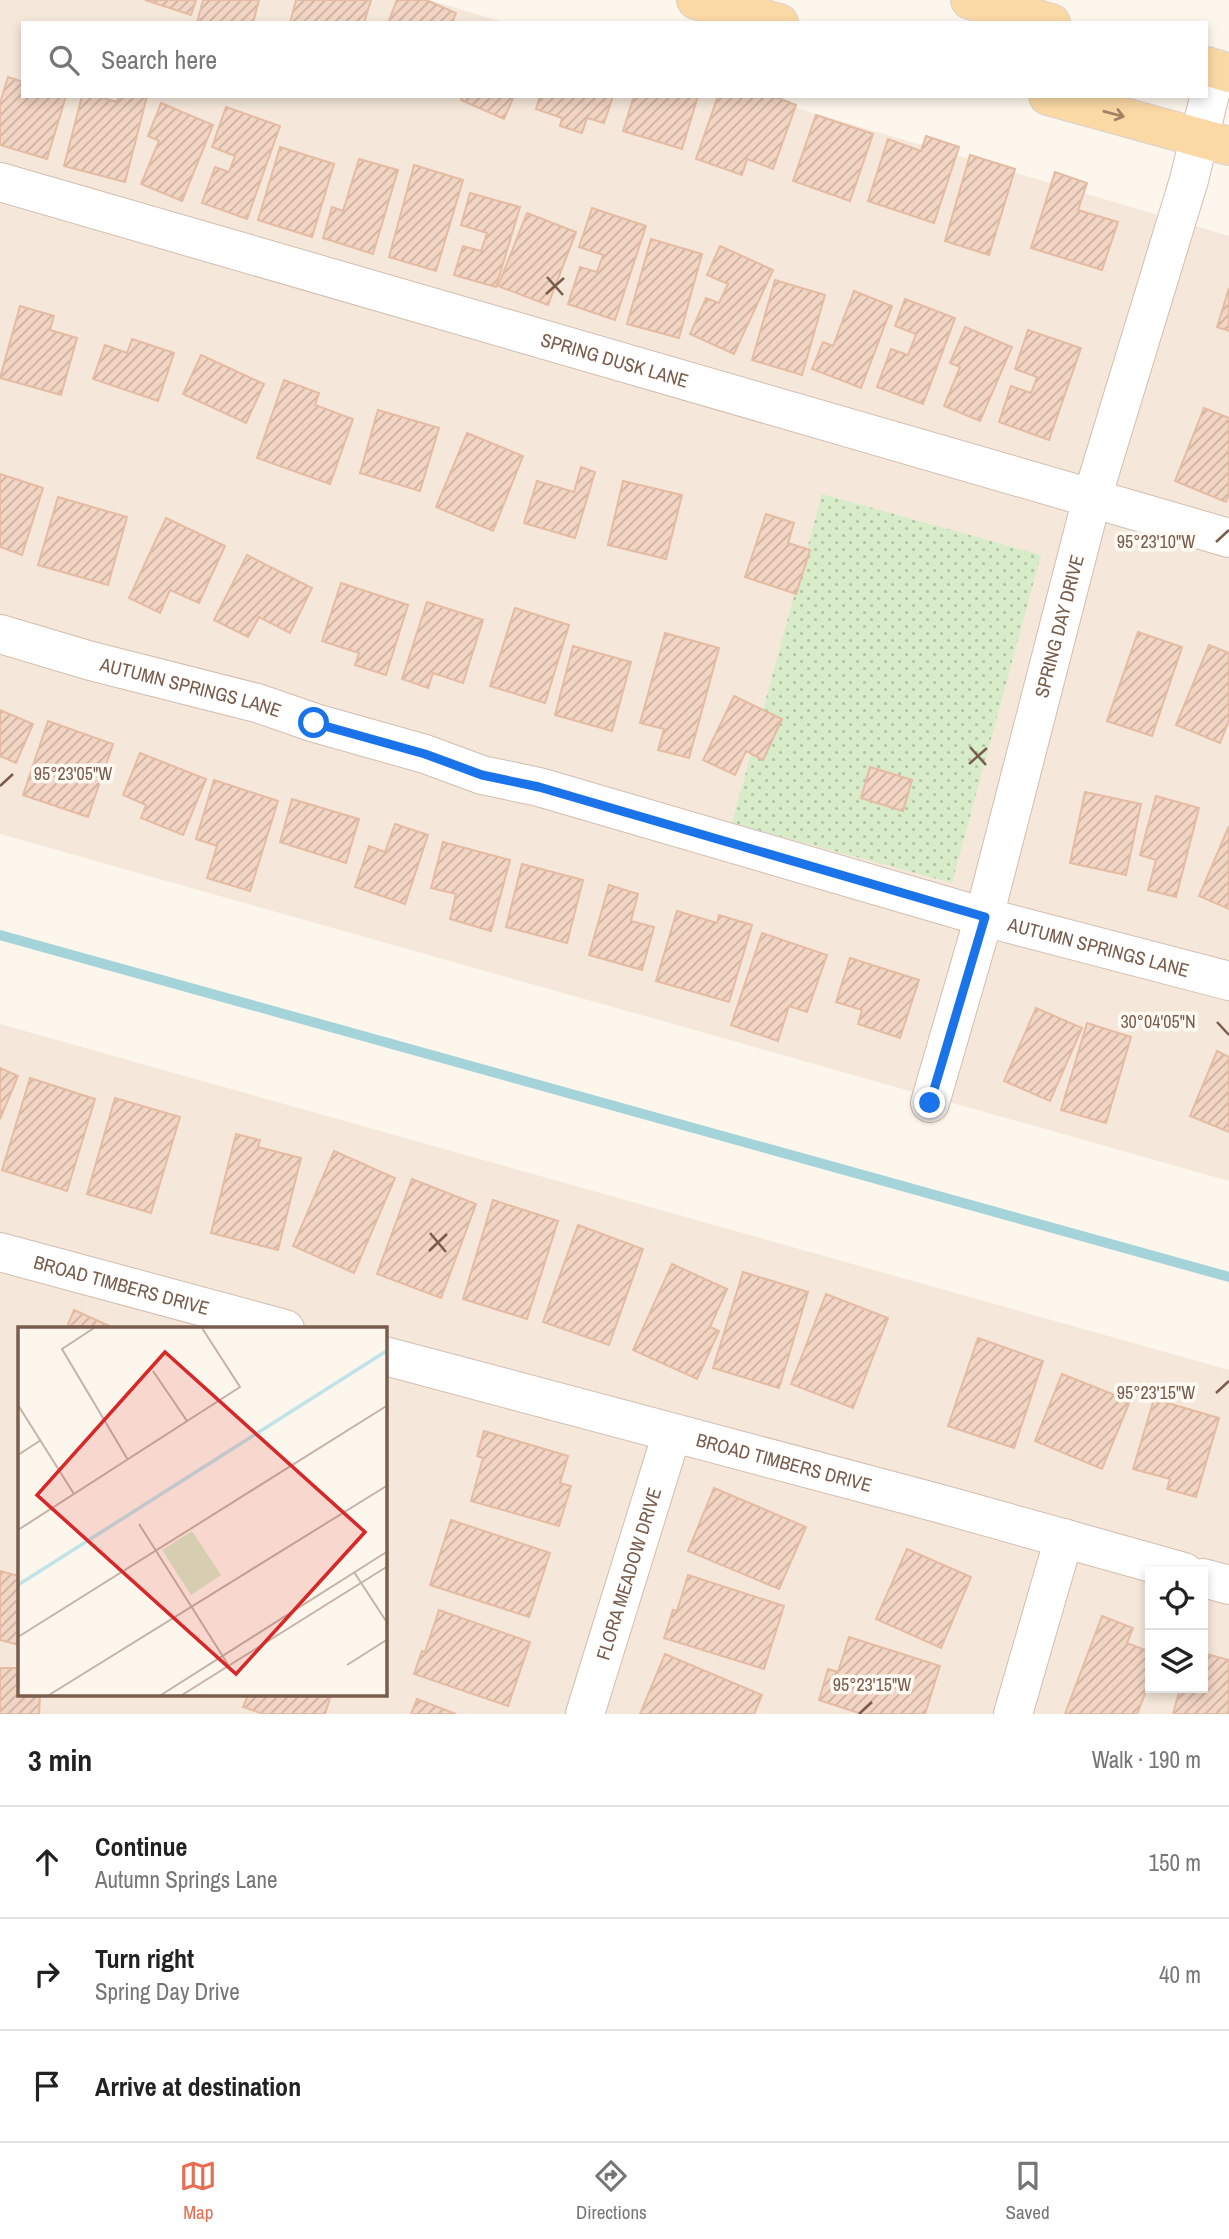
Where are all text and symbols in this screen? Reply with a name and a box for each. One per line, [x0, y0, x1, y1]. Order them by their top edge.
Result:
search box [21, 21, 1208, 98]
icon: search [45, 41, 83, 79]
text: Search here [101, 42, 217, 77]
one-way arrow [1102, 108, 1124, 121]
street label: SPRING DUSK LANE [538, 326, 692, 394]
text: 95°23'10"W [1117, 529, 1195, 554]
street label: SPRING DAY DRIVE [1028, 552, 1090, 700]
street label: AUTUMN SPRINGS LANE [96, 651, 285, 723]
route start [298, 707, 329, 738]
text: 95°23'05"W [34, 761, 112, 786]
street label: AUTUMN SPRINGS LANE [1004, 911, 1192, 983]
text: 30°04'05"N [1120, 1009, 1196, 1034]
route end [914, 1087, 945, 1118]
street label: BROAD TIMBERS DRIVE [31, 1249, 212, 1321]
inset map [18, 1327, 387, 1696]
text: 95°23'15"W [1117, 1380, 1195, 1405]
street label: BROAD TIMBERS DRIVE [693, 1426, 875, 1498]
street label: FLORA MEADOW DRIVE [590, 1484, 667, 1663]
map controls [1145, 1567, 1208, 1693]
button: locate [1145, 1567, 1208, 1630]
button: layers [1145, 1630, 1208, 1693]
text: 95°23'15"W [833, 1672, 911, 1697]
text: 3 min [28, 1740, 92, 1780]
text: Walk · 190 m [1092, 1744, 1201, 1775]
text: Continue [95, 1829, 187, 1864]
icon: ahead [28, 1843, 66, 1881]
text: 150 m [1149, 1847, 1201, 1878]
text: Autumn Springs Lane [95, 1864, 277, 1895]
text: Turn right [95, 1941, 194, 1976]
icon: right [28, 1955, 66, 1993]
text: 40 m [1159, 1959, 1201, 1990]
text: Spring Day Drive [95, 1976, 240, 2007]
icon: arrive [28, 2067, 66, 2105]
text: Arrive at destination [95, 2069, 301, 2104]
tab: Map [179, 2157, 217, 2225]
tab: Directions [576, 2157, 647, 2225]
tab: Saved [1006, 2157, 1050, 2225]

